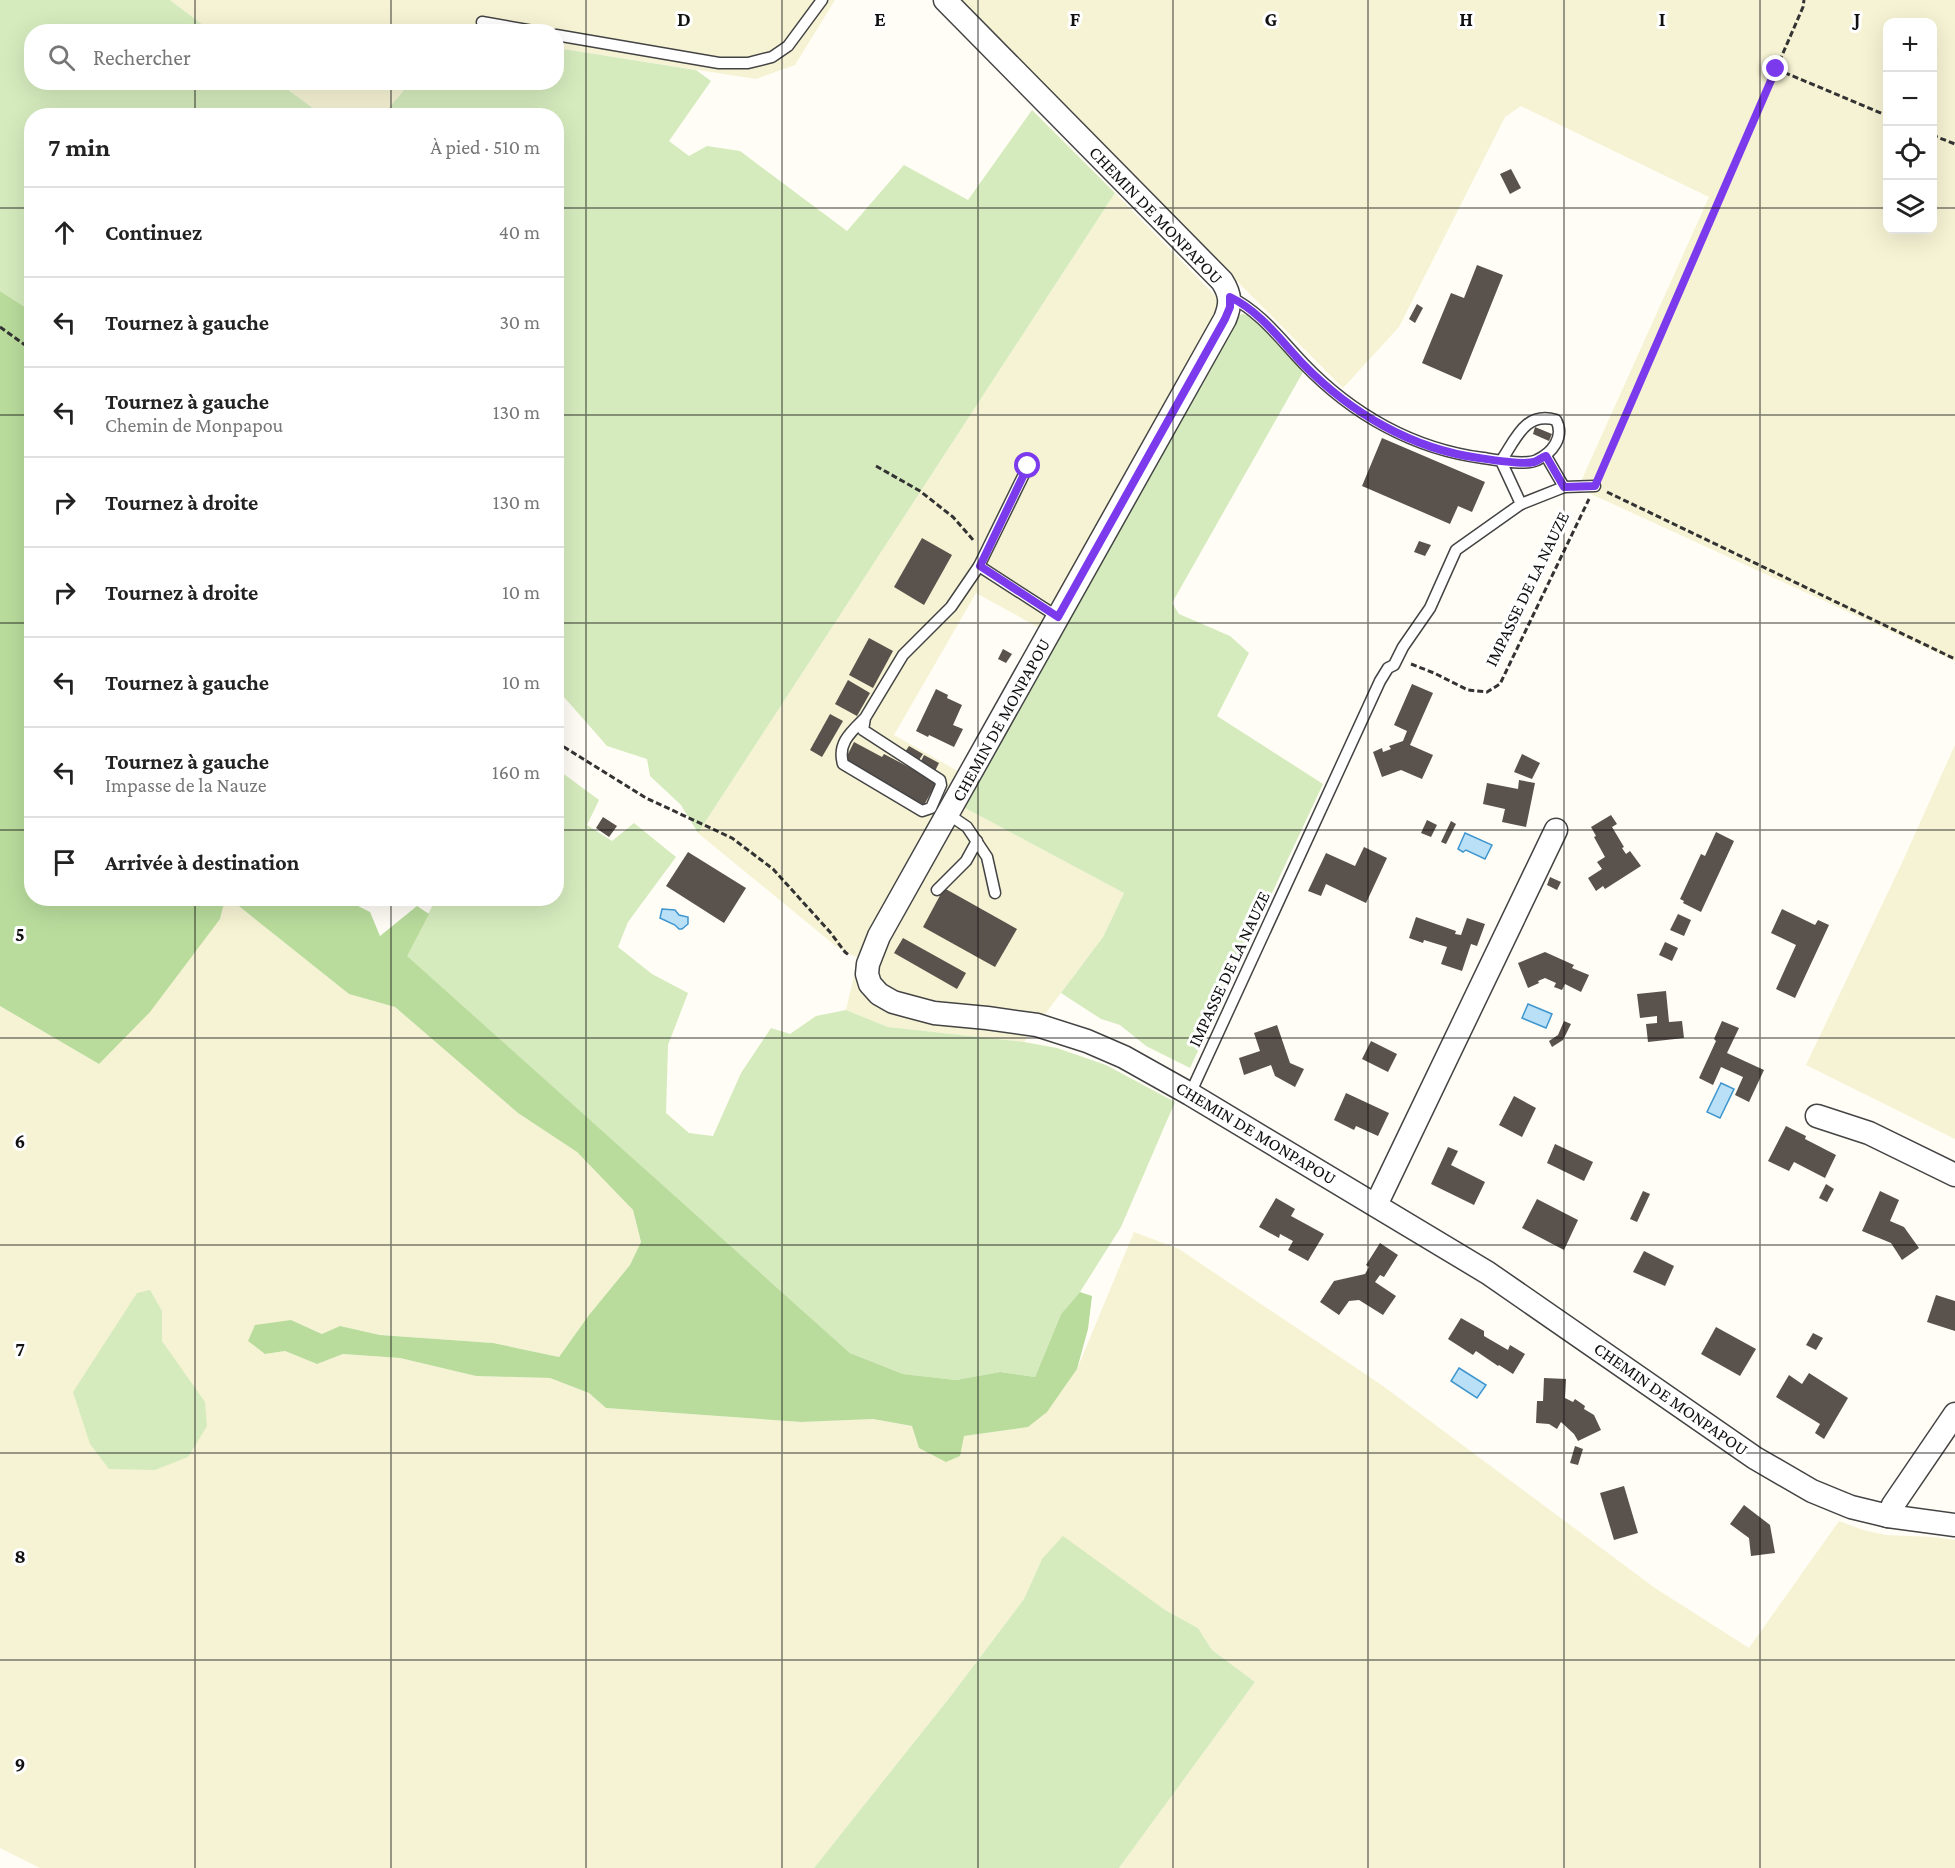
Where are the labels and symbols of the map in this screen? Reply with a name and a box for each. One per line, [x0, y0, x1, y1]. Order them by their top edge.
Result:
text: D [677, 8, 691, 30]
text: E [874, 8, 886, 30]
text: F [1070, 8, 1081, 30]
text: G [1265, 8, 1278, 30]
text: H [1459, 8, 1473, 30]
text: I [1659, 8, 1666, 30]
text: J [1852, 8, 1861, 30]
route end [1762, 55, 1788, 81]
street label: CHEMIN DE MONPAPOU [1085, 142, 1227, 288]
route start [1014, 452, 1040, 478]
street label: IMPASSE DE LA NAUZE [1481, 508, 1573, 669]
street label: CHEMIN DE MONPAPOU [948, 635, 1054, 805]
street label: IMPASSE DE LA NAUZE [1184, 888, 1274, 1050]
text: 5 [15, 923, 25, 945]
street label: CHEMIN DE MONPAPOU [1172, 1077, 1340, 1189]
text: 6 [15, 1130, 25, 1152]
text: 7 [15, 1338, 25, 1360]
street label: CHEMIN DE MONPAPOU [1590, 1338, 1752, 1460]
text: 8 [14, 1545, 26, 1567]
text: 9 [15, 1753, 25, 1775]

